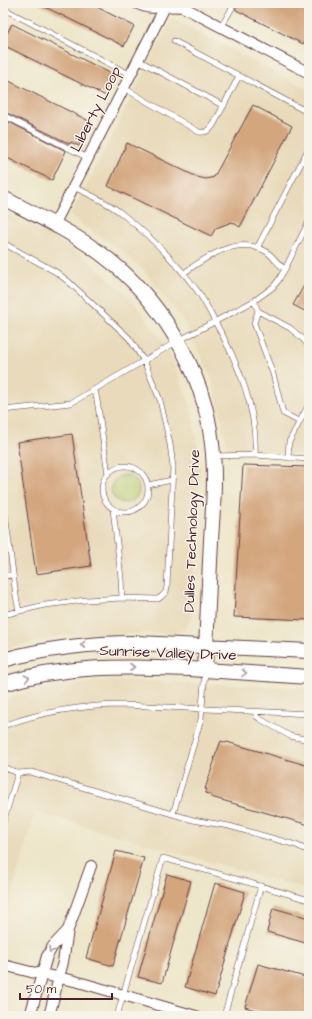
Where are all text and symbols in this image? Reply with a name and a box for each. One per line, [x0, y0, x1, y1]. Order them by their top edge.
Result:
street label: Liberty Loop [65, 63, 127, 156]
street label: Dulles Technology Drive [179, 449, 206, 613]
one-way arrow [80, 640, 86, 649]
street label: Sunrise Valley Drive [99, 640, 237, 667]
one-way arrow [129, 663, 135, 671]
one-way arrow [241, 668, 247, 677]
one-way arrow [23, 674, 30, 683]
one-way arrow [48, 946, 56, 953]
scale bar [20, 975, 112, 1001]
text: 50 m [26, 981, 57, 998]

